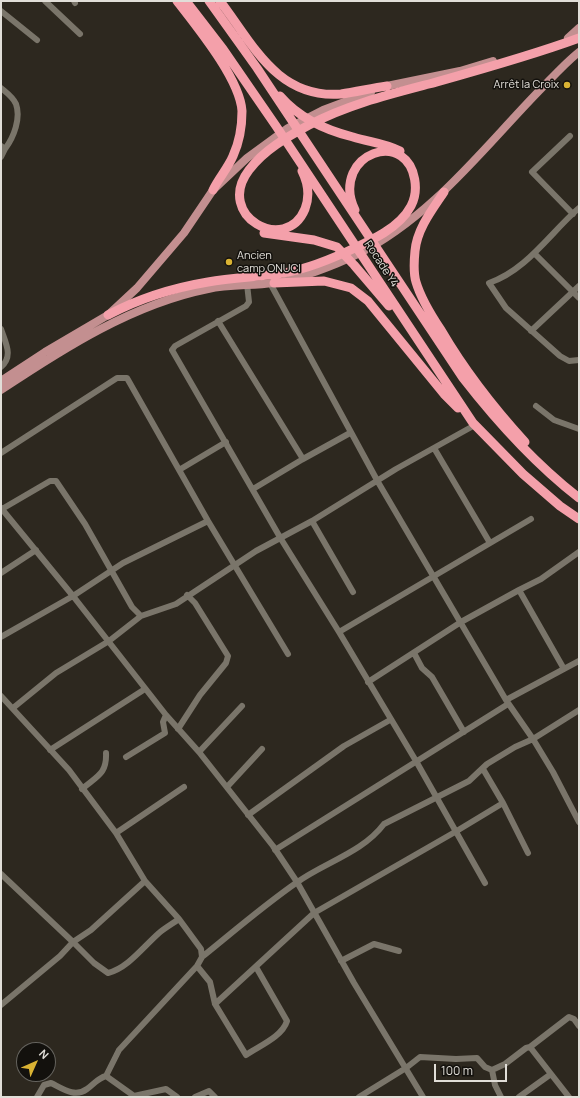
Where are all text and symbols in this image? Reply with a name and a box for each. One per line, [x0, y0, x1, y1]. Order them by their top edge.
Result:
place label: Arrêt la Croix [494, 78, 559, 92]
marker: Arrêt la Croix [562, 80, 572, 90]
street label: Rocade Y4 [361, 238, 401, 290]
place label: Ancien camp ONUCI [237, 249, 301, 275]
marker: Ancien camp ONUCI [224, 257, 234, 267]
north arrow [16, 1042, 56, 1082]
text: N [36, 1046, 52, 1062]
scale bar [436, 1056, 509, 1082]
text: 100 m [441, 1062, 473, 1079]

